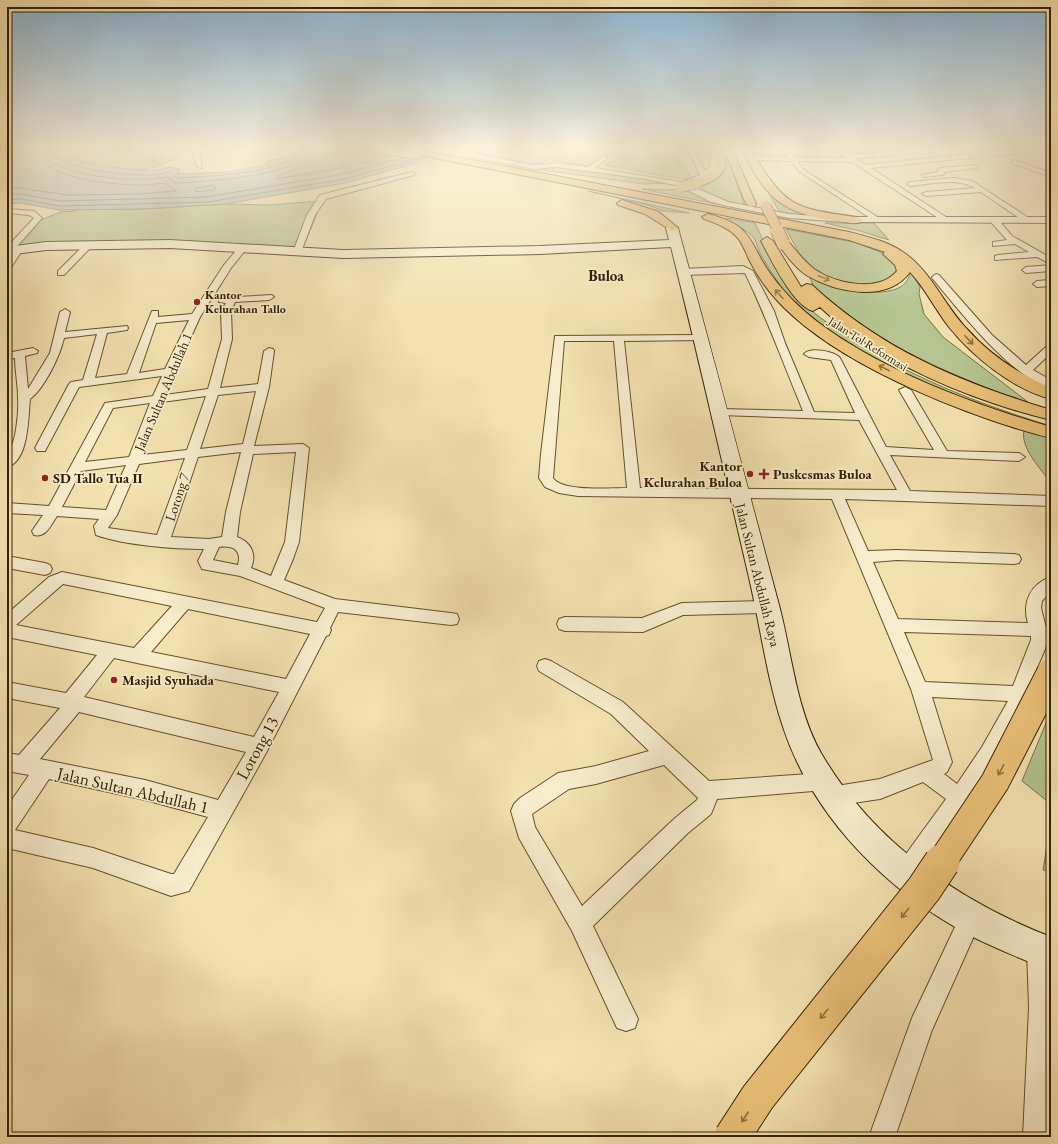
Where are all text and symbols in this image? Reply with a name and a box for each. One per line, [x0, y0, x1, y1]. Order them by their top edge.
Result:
district label: Buloa [588, 266, 624, 285]
one-way arrow [817, 275, 829, 282]
place label: Kantor Kelurahan Tallo [205, 287, 286, 317]
one-way arrow [774, 289, 784, 299]
marker: Kantor Kelurahan Tallo [192, 297, 202, 307]
street label: Jalan Tol Reformasi [824, 313, 911, 375]
street label: Jalan Sultan Abdullah 1 [129, 330, 196, 455]
one-way arrow [964, 335, 974, 345]
one-way arrow [879, 364, 891, 371]
place label: Kantor Kelurahan Buloa [644, 457, 743, 491]
place label: Puskesmas Buloa [773, 465, 873, 483]
marker: Puskesmas Buloa [758, 468, 770, 480]
place label: SD Tallo Tua II [53, 469, 143, 487]
marker: Kantor Kelurahan Buloa [745, 469, 755, 479]
street label: Lorong 7 [161, 470, 193, 523]
marker: SD Tallo Tua II [40, 473, 50, 483]
street label: Jalan Sultan Abdullah Raya [731, 500, 785, 649]
place label: Masjid Syuhada [122, 671, 215, 689]
marker: Masjid Syuhada [109, 675, 119, 685]
street label: Lorong 13 [231, 713, 283, 783]
street label: Jalan Sultan Abdullah 1 [53, 761, 211, 818]
one-way arrow [997, 764, 1005, 776]
one-way arrow [901, 907, 910, 918]
one-way arrow [820, 1009, 828, 1020]
one-way arrow [740, 1111, 748, 1123]

